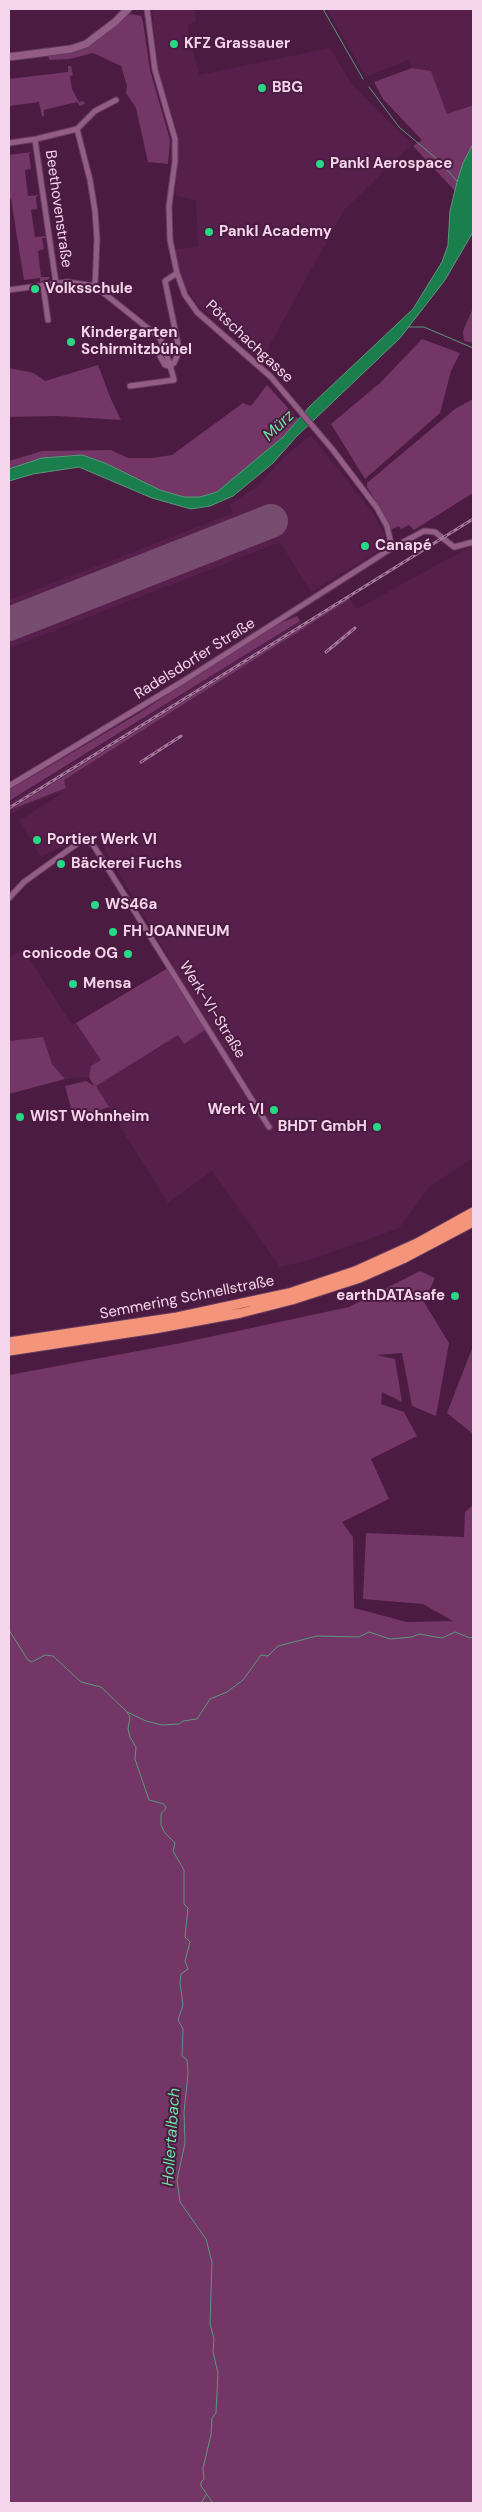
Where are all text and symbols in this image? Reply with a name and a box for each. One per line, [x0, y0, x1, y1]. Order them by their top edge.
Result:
place label: KFZ Grassauer [184, 35, 290, 53]
marker: KFZ Grassauer [168, 38, 180, 50]
place label: BBG [272, 79, 303, 97]
marker: BBG [256, 82, 268, 94]
street label: Beethovenstraße [41, 149, 75, 269]
place label: Pankl Aerospace [330, 155, 452, 173]
marker: Pankl Aerospace [314, 158, 326, 170]
place label: Pankl Academy [219, 223, 332, 241]
marker: Pankl Academy [203, 226, 215, 238]
place label: Volksschule [45, 280, 133, 298]
marker: Volksschule [29, 283, 41, 295]
street label: Pötschachgasse [202, 297, 296, 387]
place label: Kindergarten Schirmitzbühel [81, 324, 192, 359]
marker: Kindergarten Schirmitzbühel [65, 336, 77, 348]
water label: Mürz [259, 407, 299, 445]
place label: Canapé [375, 537, 432, 555]
marker: Canapé [359, 540, 371, 552]
street label: Radelsdorfer Straße [131, 615, 259, 703]
place label: Portier Werk VI [47, 831, 157, 849]
marker: Portier Werk VI [31, 834, 43, 846]
place label: Bäckerei Fuchs [71, 855, 182, 873]
marker: Bäckerei Fuchs [55, 858, 67, 870]
place label: WS46a [105, 896, 157, 914]
marker: WS46a [89, 899, 101, 911]
place label: FH JOANNEUM [123, 923, 230, 941]
marker: FH JOANNEUM [107, 926, 119, 938]
place label: conicode OG [22, 945, 118, 963]
marker: conicode OG [122, 948, 134, 960]
street label: Werk-VI-Straße [175, 958, 249, 1062]
place label: Mensa [83, 975, 131, 993]
marker: Mensa [67, 978, 79, 990]
place label: Werk VI [208, 1101, 264, 1119]
marker: Werk VI [268, 1104, 280, 1116]
place label: WIST Wohnheim [30, 1108, 149, 1126]
marker: WIST Wohnheim [14, 1111, 26, 1123]
place label: BHDT GmbH [278, 1118, 367, 1136]
marker: BHDT GmbH [371, 1121, 383, 1133]
street label: Semmering Schnellstraße [98, 1272, 276, 1324]
place label: earthDATAsafe [336, 1287, 445, 1305]
marker: earthDATAsafe [449, 1290, 461, 1302]
water label: Hollertalbach [159, 2087, 185, 2187]

